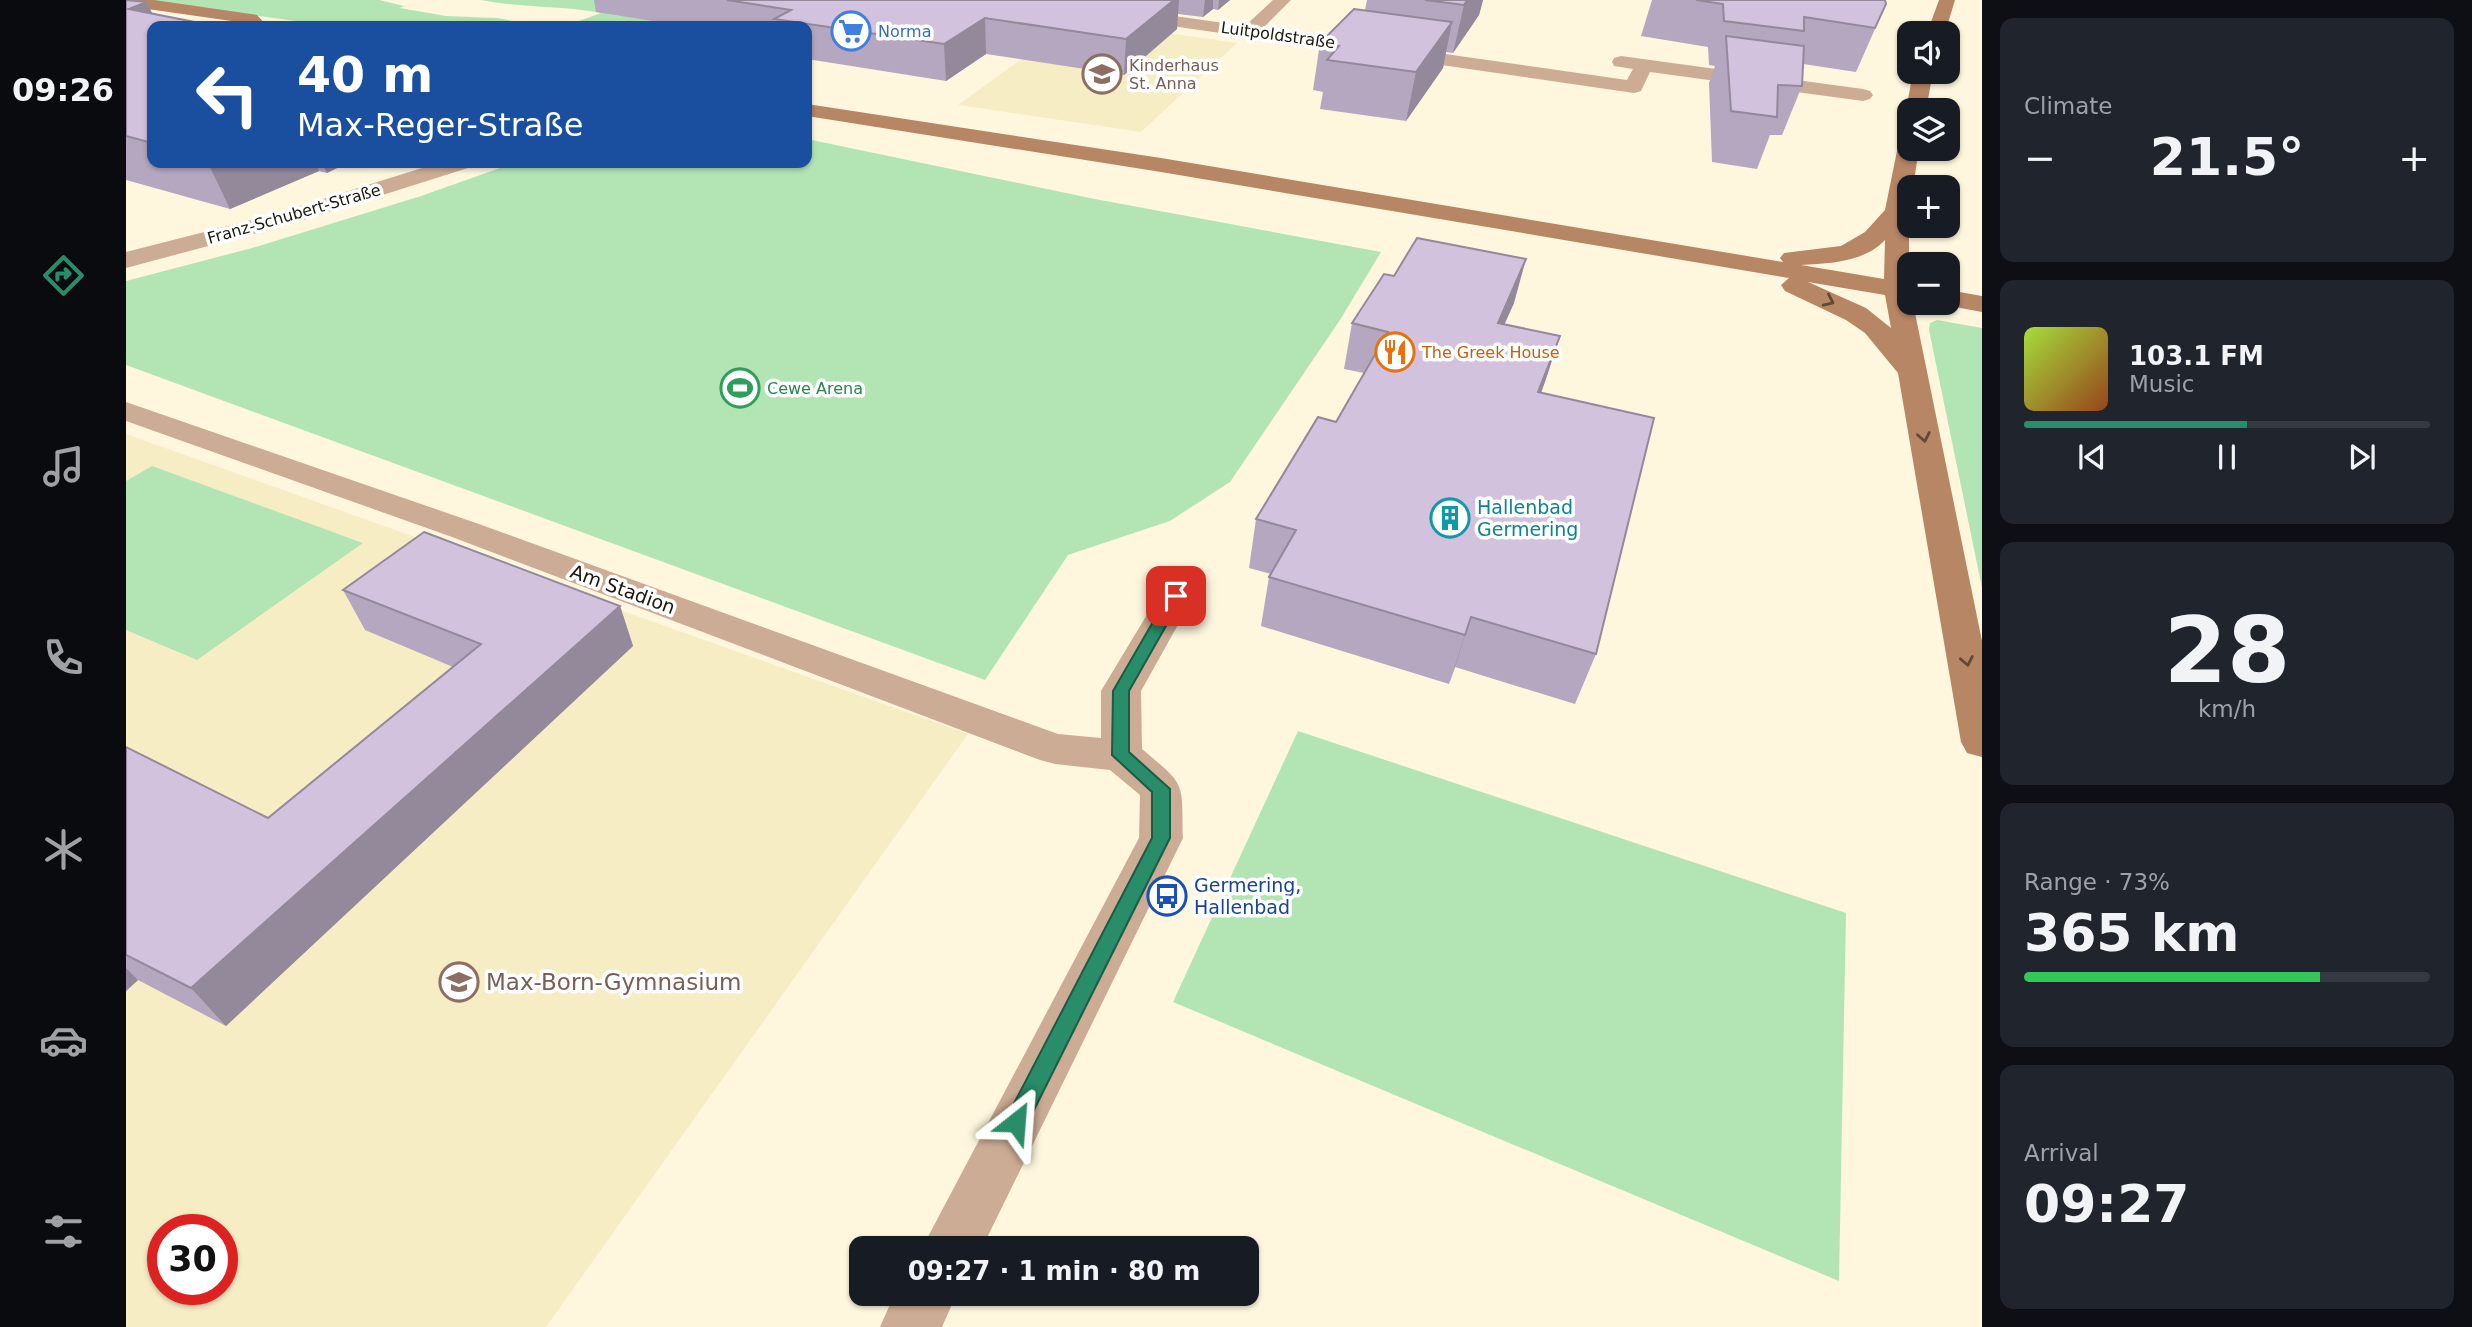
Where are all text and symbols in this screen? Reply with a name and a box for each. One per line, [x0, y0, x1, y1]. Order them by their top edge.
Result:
supermarket icon: Norma [830, 10, 872, 52]
street label: Luitpoldstraße [1220, 18, 1336, 52]
map controls [1897, 21, 1960, 315]
button: sound [1897, 21, 1960, 84]
place label: Norma [878, 22, 931, 41]
text: 40 m [297, 47, 433, 104]
icon: left [182, 49, 273, 140]
school or university icon: Kinderhaus St. Anna [1081, 53, 1123, 95]
place label: Kinderhaus St. Anna [1129, 56, 1219, 93]
text: 09:26 [12, 71, 114, 109]
text: Climate [2024, 93, 2113, 119]
button: layers [1897, 98, 1960, 161]
text: Max-Reger-Straße [297, 106, 583, 144]
text: 21.5° [2150, 127, 2304, 187]
text: − [2024, 136, 2056, 180]
text: + [2398, 136, 2430, 180]
button: + [1897, 175, 1960, 238]
street label: Franz-Schubert-Straße [205, 180, 383, 248]
icon: directions [39, 251, 88, 300]
button: − [1897, 252, 1960, 315]
one-way arrow [1822, 293, 1834, 307]
restaurant icon: The Greek House [1374, 331, 1416, 373]
text: 103.1 FM [2129, 341, 2264, 371]
place label: The Greek House [1421, 343, 1560, 362]
sports icon: Cewe Arena [719, 367, 761, 409]
text: Music [2129, 371, 2194, 397]
place label: Cewe Arena [767, 379, 863, 398]
one-way arrow [1916, 431, 1931, 443]
icon: previous [2073, 438, 2111, 476]
icon: pause [2208, 438, 2246, 476]
icon: next [2343, 438, 2381, 476]
icon: music [39, 442, 88, 491]
place label: Hallenbad Germering [1477, 496, 1578, 540]
building icon: Hallenbad Germering [1429, 497, 1471, 539]
street label: Am Stadion [568, 560, 678, 618]
pin [1146, 566, 1206, 626]
icon: arrive [1157, 577, 1195, 615]
text: 28 [2164, 598, 2290, 703]
icon: phone [39, 633, 88, 682]
one-way arrow [1958, 655, 1973, 667]
text: km/h [2198, 696, 2256, 722]
icon: climate [39, 825, 88, 874]
text: Range · 73% [2024, 869, 2170, 895]
place label: Germering, Hallenbad [1194, 874, 1301, 918]
bus stop icon: Germering, Hallenbad [1146, 875, 1188, 917]
text: 365 km [2024, 903, 2239, 963]
school or university icon: Max-Born-Gymnasium [438, 961, 480, 1003]
place label: Max-Born-Gymnasium [486, 969, 742, 995]
icon: car [39, 1016, 88, 1065]
position arrow [979, 1085, 1053, 1159]
text: Arrival [2024, 1140, 2099, 1166]
text: 09:27 [2024, 1174, 2190, 1234]
icon: filters [39, 1207, 88, 1256]
speed limit sign: 30 [147, 1214, 238, 1305]
text: 09:27 · 1 min · 80 m [908, 1256, 1200, 1286]

